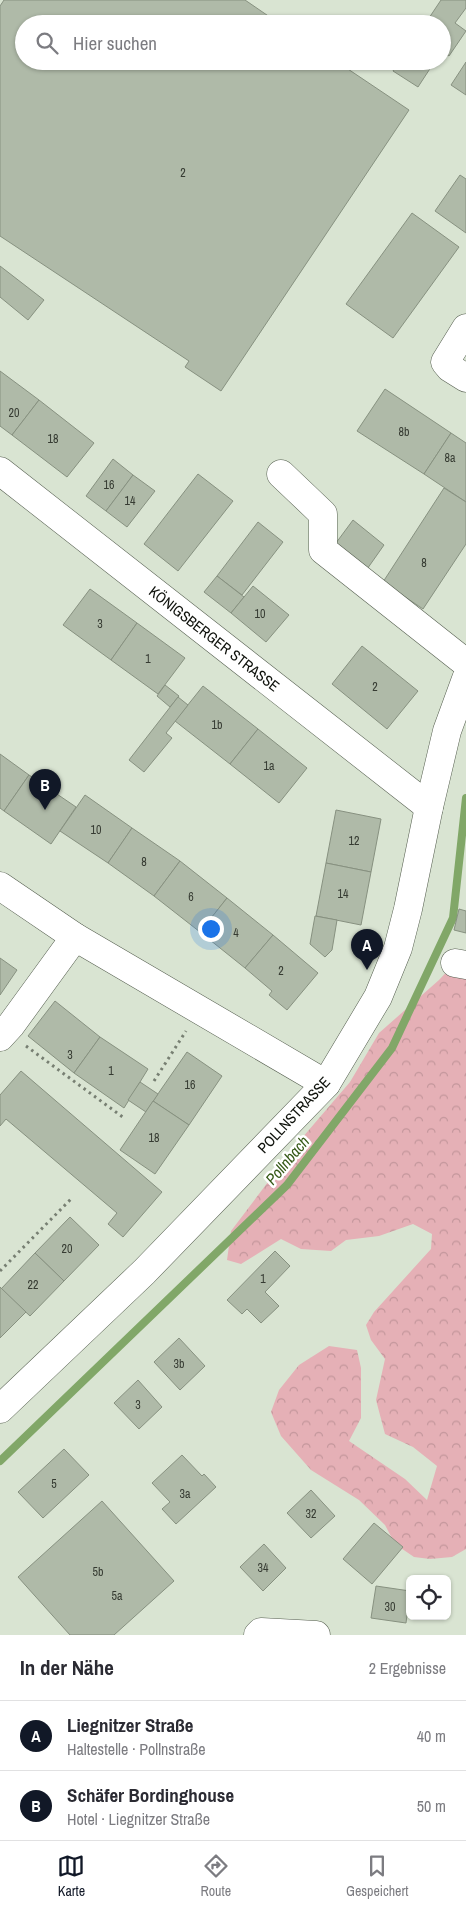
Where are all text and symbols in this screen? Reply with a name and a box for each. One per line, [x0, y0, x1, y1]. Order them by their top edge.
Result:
search box [15, 15, 451, 70]
icon: search [33, 29, 61, 57]
text: Hier suchen [73, 30, 157, 56]
house number: 2 [180, 165, 186, 181]
house number: 20 [9, 405, 19, 421]
house number: 8b [399, 424, 409, 440]
house number: 18 [48, 431, 58, 447]
house number: 8a [445, 450, 456, 466]
house number: 16 [104, 477, 114, 493]
house number: 14 [125, 493, 136, 509]
house number: 8 [421, 555, 427, 571]
street label: KÖNIGSBERGER STRASSE [145, 581, 284, 696]
house number: 10 [255, 606, 265, 622]
house number: 3 [97, 616, 103, 632]
house number: 1 [145, 651, 151, 667]
house number: 2 [372, 679, 378, 695]
house number: 1b [212, 717, 222, 733]
house number: 1a [264, 758, 275, 774]
pin: B [29, 769, 61, 810]
house number: 10 [91, 822, 101, 838]
house number: 12 [349, 833, 359, 849]
house number: 8 [141, 854, 147, 870]
house number: 14 [338, 886, 349, 902]
house number: 6 [188, 889, 194, 905]
your location [198, 916, 224, 942]
house number: 4 [233, 925, 239, 941]
pin: A [351, 929, 383, 970]
house number: 2 [278, 963, 284, 979]
house number: 3 [67, 1047, 73, 1063]
house number: 1 [108, 1063, 114, 1079]
street label: POLLNSTRASSE [253, 1072, 335, 1158]
house number: 16 [185, 1077, 195, 1093]
house number: 18 [149, 1130, 159, 1146]
water label: Pollnbach [260, 1131, 314, 1189]
house number: 20 [62, 1241, 72, 1257]
house number: 1 [260, 1271, 266, 1287]
house number: 22 [28, 1277, 38, 1293]
house number: 3b [174, 1356, 184, 1372]
house number: 3 [135, 1397, 141, 1413]
house number: 5 [51, 1476, 57, 1492]
house number: 3a [180, 1486, 191, 1502]
house number: 32 [306, 1506, 316, 1522]
house number: 34 [258, 1560, 269, 1576]
house number: 5b [93, 1564, 103, 1580]
map controls [406, 1575, 451, 1620]
button: locate [406, 1575, 451, 1620]
house number: 5a [112, 1588, 123, 1604]
house number: 30 [385, 1599, 395, 1615]
text: In der Nähe [20, 1653, 114, 1682]
text: 2 Ergebnisse [369, 1657, 446, 1679]
text: Liegnitzer Straße [67, 1712, 193, 1738]
text: A [31, 1725, 41, 1747]
text: 40 m [417, 1725, 446, 1747]
text: Haltestelle · Pollnstraße [67, 1738, 206, 1760]
text: Schäfer Bordinghouse [67, 1782, 234, 1808]
text: B [31, 1795, 41, 1817]
text: 50 m [417, 1795, 446, 1817]
text: Hotel · Liegnitzer Straße [67, 1808, 210, 1830]
tab: Karte [57, 1852, 85, 1900]
tab: Route [200, 1852, 231, 1900]
tab: Gespeichert [346, 1852, 409, 1900]

